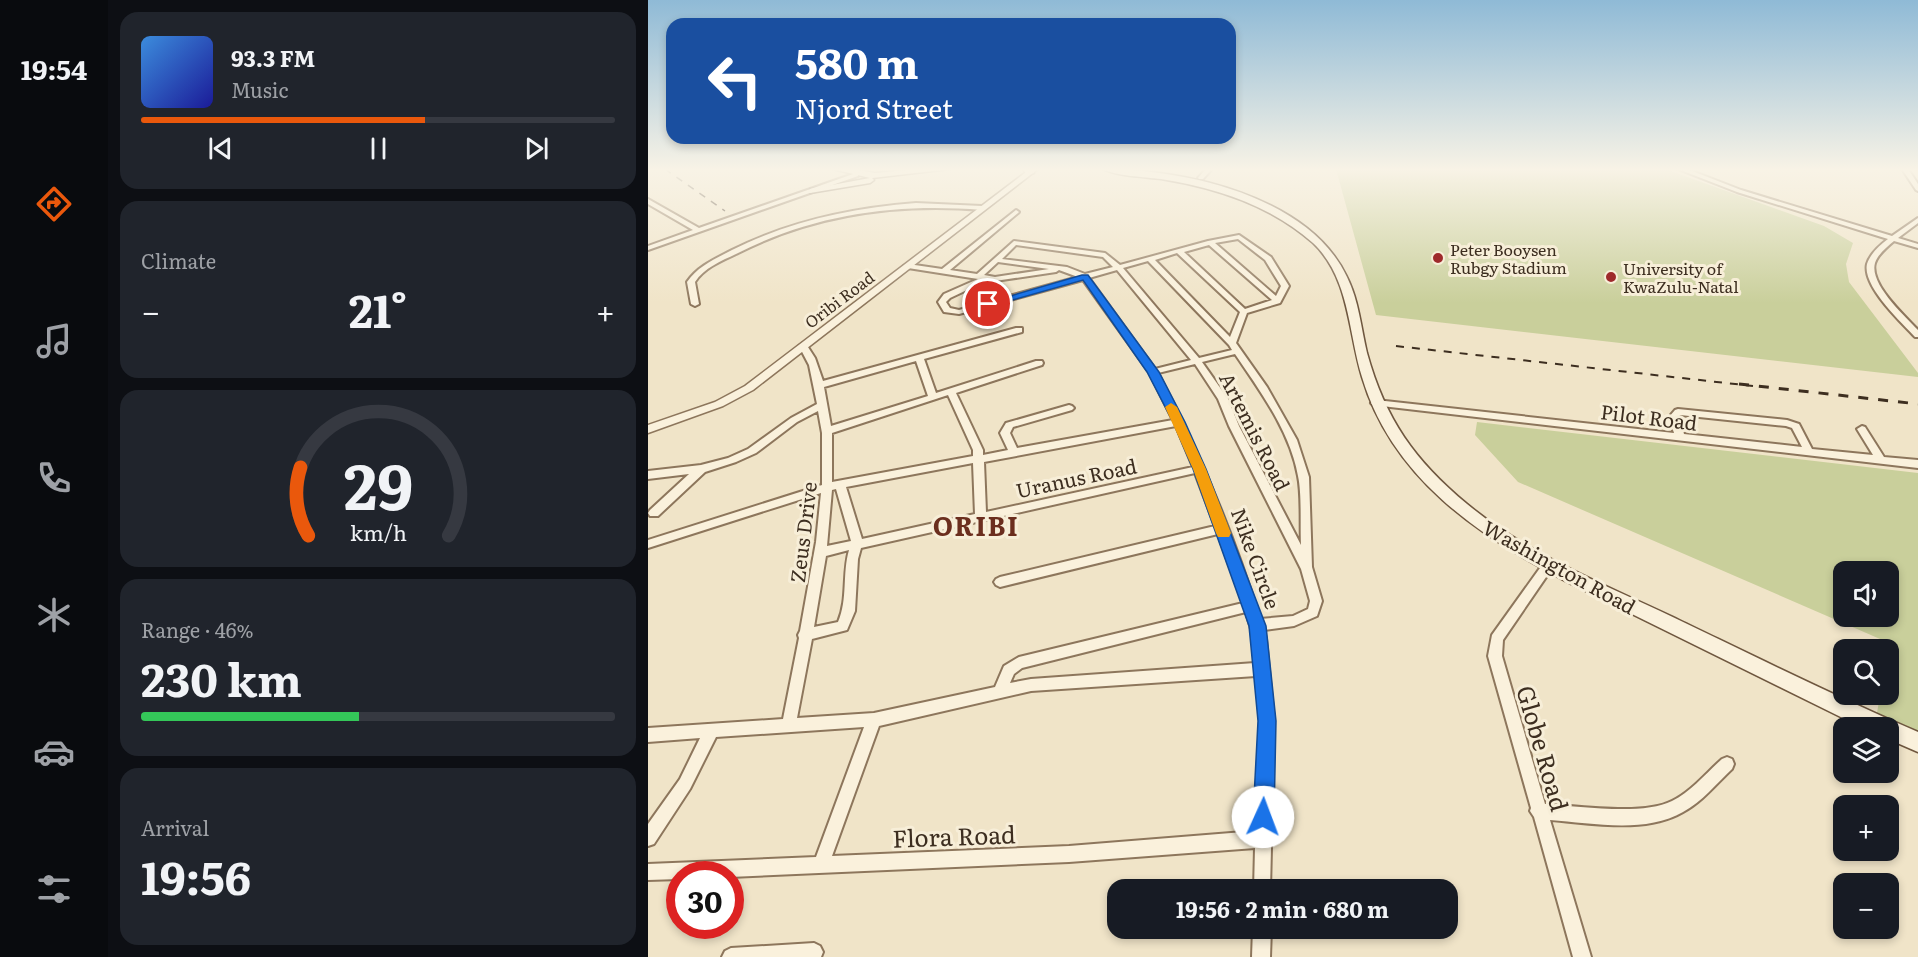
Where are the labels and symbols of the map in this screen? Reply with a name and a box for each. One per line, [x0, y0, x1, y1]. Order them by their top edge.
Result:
place label: Peter Booysen Rubgy Stadium [1450, 237, 1567, 279]
marker: Peter Booysen Rubgy Stadium [1431, 251, 1445, 265]
place label: University of KwaZulu-Natal [1623, 256, 1739, 298]
street label: Oribi Road [799, 265, 879, 333]
marker: University of KwaZulu-Natal [1604, 270, 1618, 284]
pin [962, 278, 1013, 329]
street label: Artemis Road [1213, 366, 1299, 496]
street label: Pilot Road [1599, 395, 1699, 437]
street label: Uranus Road [1013, 450, 1139, 504]
street label: Zeus Drive [781, 480, 823, 584]
street label: Nike Circle [1225, 503, 1289, 613]
district label: ORIBI [933, 505, 1019, 544]
street label: Washington Road [1478, 511, 1642, 621]
street label: Globe Road [1509, 681, 1579, 815]
position arrow [1231, 785, 1295, 849]
street label: Flora Road [892, 815, 1016, 855]
speed limit sign: 30 [666, 861, 744, 939]

